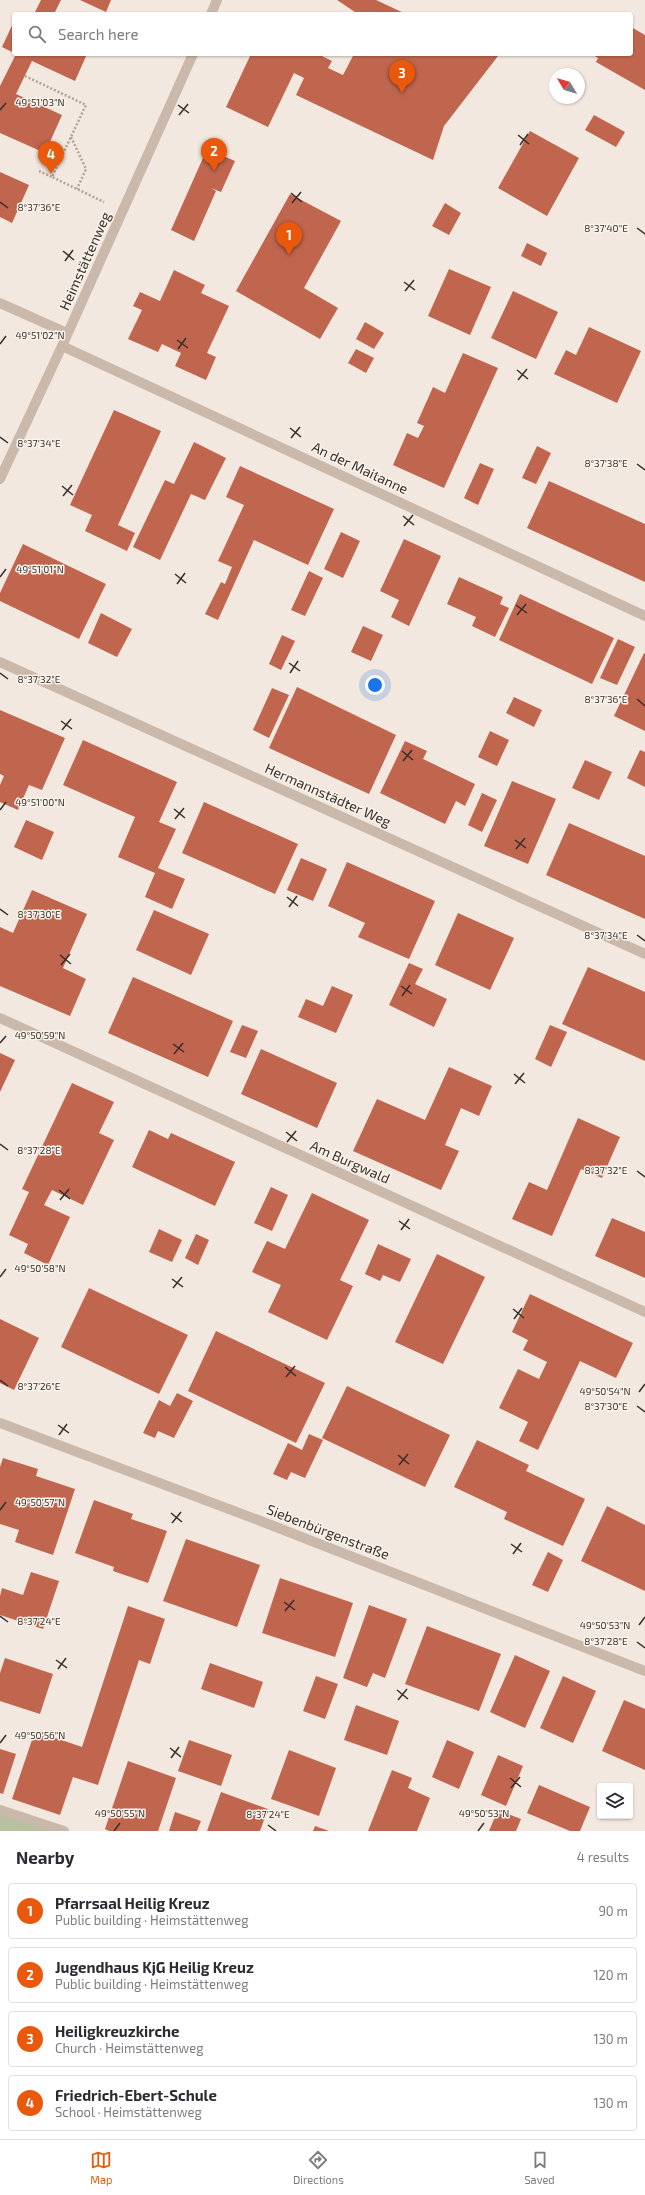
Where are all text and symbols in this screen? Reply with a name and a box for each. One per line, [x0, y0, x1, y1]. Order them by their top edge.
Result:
search box [12, 12, 633, 56]
icon: search [26, 23, 48, 45]
text: Search here [58, 25, 139, 43]
pin: 3 [389, 60, 415, 93]
north arrow [549, 68, 585, 104]
text: 49°51'03"N [15, 96, 65, 108]
pin: 2 [201, 138, 227, 171]
pin: 4 [38, 141, 64, 174]
text: 8°37'36"E [18, 201, 61, 213]
street label: Heimstättenweg [55, 209, 114, 313]
pin: 1 [276, 222, 302, 255]
text: 8°37'40"E [584, 222, 628, 234]
text: 49°51'02"N [15, 329, 65, 341]
text: 8°37'34"E [17, 437, 61, 449]
street label: An der Maitanne [309, 438, 411, 497]
text: 8°37'38"E [584, 457, 628, 469]
text: 49°51'01"N [16, 563, 64, 575]
text: 8°37'32"E [18, 673, 61, 685]
your location [365, 675, 385, 695]
text: 8°37'36"E [585, 693, 628, 705]
street label: Hermannstädter Weg [262, 759, 394, 830]
text: 49°51'00"N [15, 796, 65, 808]
text: 8°37'30"E [17, 908, 61, 920]
text: 8°37'34"E [584, 929, 628, 941]
text: 49°50'59"N [15, 1029, 65, 1041]
street label: Am Burgwald [308, 1136, 393, 1187]
text: 8°37'28"E [17, 1144, 61, 1156]
text: 8°37'32"E [585, 1164, 628, 1176]
text: 49°50'58"N [15, 1262, 66, 1274]
text: 8°37'26"E [18, 1380, 61, 1392]
text: 49°50'54"N [579, 1385, 631, 1397]
text: 8°37'30"E [584, 1400, 628, 1412]
text: 49°50'57"N [15, 1496, 65, 1508]
street label: Siebenbürgenstraße [264, 1500, 392, 1563]
text: 8°37'24"E [17, 1615, 61, 1627]
text: 49°50'53"N [580, 1619, 630, 1631]
text: 8°37'28"E [584, 1635, 628, 1647]
text: 49°50'56"N [15, 1729, 65, 1741]
map controls [597, 1783, 633, 1819]
button: layers [597, 1783, 633, 1819]
text: 49°50'55"N [95, 1807, 145, 1819]
text: 49°50'53"N [459, 1807, 509, 1819]
text: 8°37'24"E [246, 1808, 290, 1820]
text: Nearby [16, 1847, 74, 1867]
text: 4 results [577, 1849, 629, 1865]
text: Pfarrsaal Heilig Kreuz [55, 1894, 210, 1912]
text: 1 [27, 1903, 33, 1919]
text: 90 m [598, 1903, 628, 1919]
text: Public building · Heimstättenweg [55, 1912, 248, 1928]
text: Jugendhaus KjG Heilig Kreuz [55, 1958, 254, 1976]
text: 2 [26, 1967, 34, 1983]
text: 120 m [593, 1967, 628, 1983]
text: Public building · Heimstättenweg [55, 1976, 248, 1992]
text: Heiligkreuzkirche [55, 2022, 180, 2040]
text: 3 [26, 2031, 34, 2047]
text: 130 m [593, 2031, 628, 2047]
text: Church · Heimstättenweg [55, 2040, 204, 2056]
text: Friedrich-Ebert-Schule [55, 2086, 217, 2104]
text: 4 [26, 2095, 34, 2111]
text: 130 m [593, 2095, 628, 2111]
text: School · Heimstättenweg [55, 2104, 202, 2120]
tab: Map [90, 2149, 112, 2186]
tab: Directions [293, 2149, 344, 2186]
tab: Saved [524, 2149, 555, 2186]

